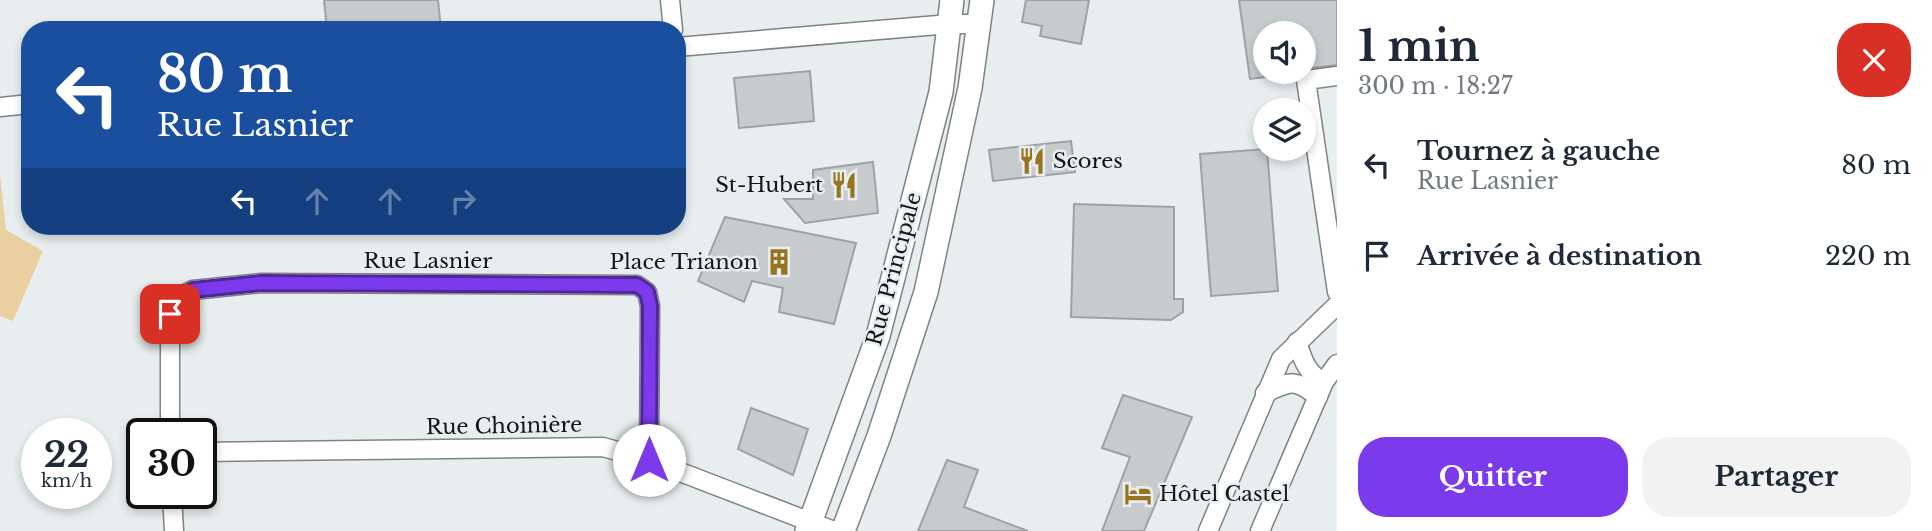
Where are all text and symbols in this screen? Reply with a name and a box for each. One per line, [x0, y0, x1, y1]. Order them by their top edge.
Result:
text: 1 min [1358, 20, 1480, 72]
map controls [1253, 21, 1316, 161]
button: sound [1253, 21, 1316, 84]
button: close [1837, 23, 1911, 97]
text: 80 m [157, 44, 292, 105]
icon: left [42, 49, 133, 140]
text: 300 m · 18:27 [1358, 72, 1513, 100]
button: layers [1253, 98, 1316, 161]
text: Rue Lasnier [157, 105, 353, 145]
text: Tournez à gauche [1417, 135, 1660, 167]
restaurant icon: Scores [1017, 146, 1047, 176]
icon: left [1358, 146, 1396, 184]
place label: Scores [1053, 148, 1123, 174]
text: 80 m [1841, 149, 1911, 181]
text: Rue Lasnier [1417, 167, 1558, 195]
restaurant icon: St-Hubert [829, 170, 859, 200]
place label: St-Hubert [715, 172, 823, 198]
icon: left [225, 182, 263, 220]
icon: ahead [298, 182, 336, 220]
icon: ahead [371, 182, 409, 220]
icon: right [444, 182, 482, 220]
street label: Rue Principale [861, 189, 927, 349]
icon: arrive [1358, 237, 1396, 275]
text: Arrivée à destination [1417, 240, 1702, 272]
text: 220 m [1825, 240, 1911, 272]
building icon: Place Trianon [764, 247, 794, 277]
street label: Rue Lasnier [364, 248, 492, 274]
place label: Place Trianon [610, 249, 758, 275]
pin [140, 284, 200, 344]
icon: arrive [151, 295, 189, 333]
street label: Rue Choinière [426, 412, 582, 440]
speed limit sign: 30 [126, 418, 217, 509]
position arrow [612, 423, 686, 497]
text: 22 [44, 433, 89, 476]
button: Quitter [1358, 437, 1628, 517]
button: Partager [1642, 437, 1911, 517]
text: km/h [41, 470, 92, 492]
hotel icon: Hôtel Castel [1123, 479, 1153, 509]
place label: Hôtel Castel [1159, 481, 1289, 507]

